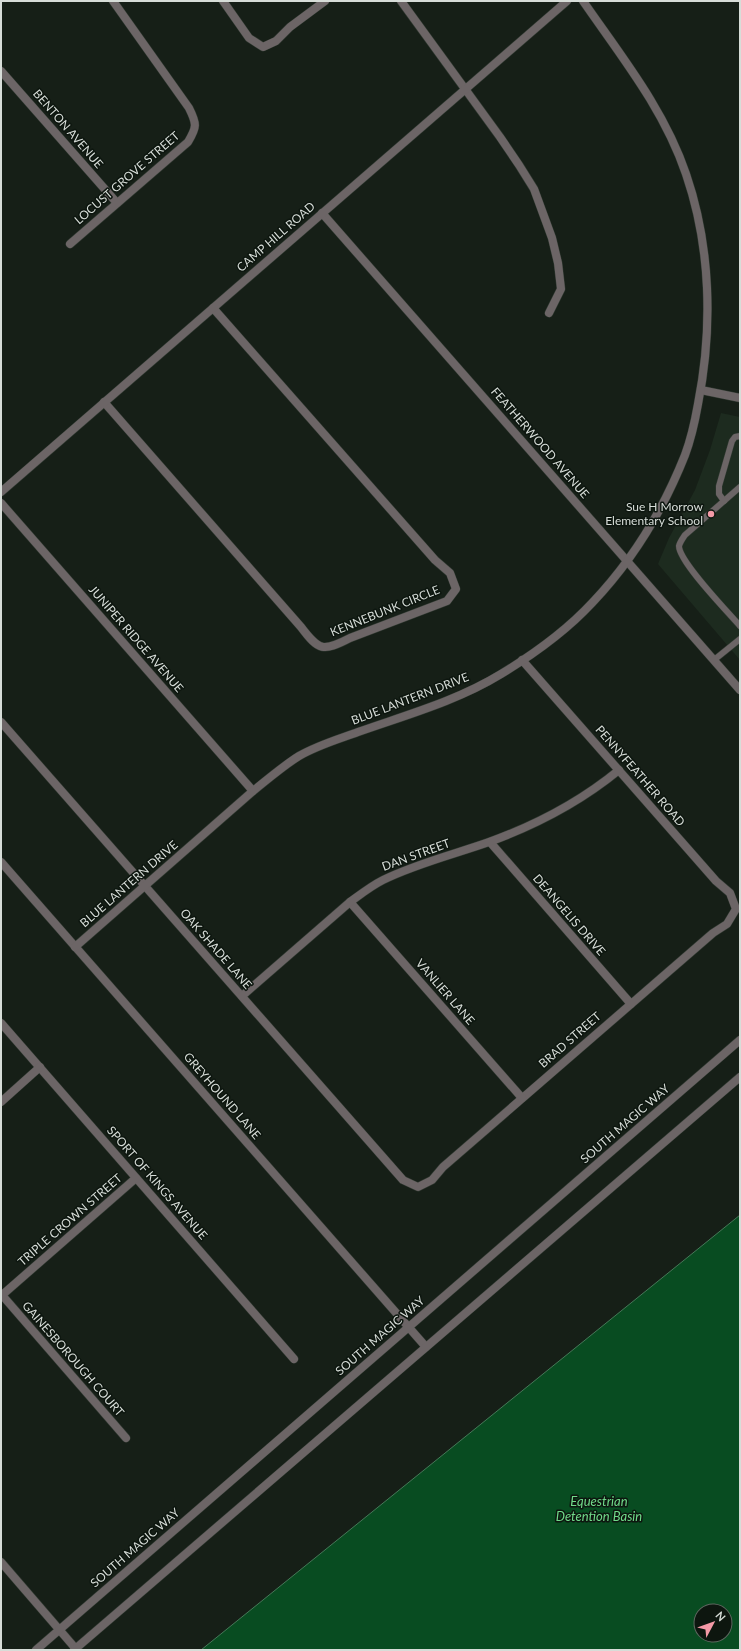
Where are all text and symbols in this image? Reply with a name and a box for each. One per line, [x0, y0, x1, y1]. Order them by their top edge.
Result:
street label: BENTON AVENUE [30, 86, 107, 171]
street label: LOCUST GROVE STREET [71, 128, 182, 227]
street label: CAMP HILL ROAD [233, 199, 318, 275]
street label: FEATHERWOOD AVENUE [488, 384, 593, 501]
place label: Sue H Morrow Elementary School [605, 499, 704, 528]
marker: Sue H Morrow Elementary School [706, 509, 716, 519]
street label: JUNIPER RIDGE AVENUE [86, 582, 187, 695]
street label: KENNEBUNK CIRCLE [328, 582, 442, 639]
street label: BLUE LANTERN DRIVE [349, 669, 471, 728]
street label: PENNYFEATHER ROAD [592, 722, 688, 829]
street label: DAN STREET [380, 835, 452, 874]
street label: BLUE LANTERN DRIVE [77, 837, 181, 930]
street label: DEANGELIS DRIVE [530, 871, 609, 959]
street label: OAK SHADE LANE [177, 905, 255, 992]
street label: VANLIER LANE [413, 956, 478, 1028]
street label: BRAD STREET [535, 1008, 604, 1071]
street label: GREYHOUND LANE [181, 1049, 264, 1142]
street label: SOUTH MAGIC WAY [577, 1081, 673, 1166]
street label: SPORT OF KINGS AVENUE [104, 1123, 211, 1243]
street label: TRIPLE CROWN STREET [15, 1170, 125, 1269]
street label: SOUTH MAGIC WAY [332, 1293, 428, 1378]
street label: GAINESBOROUGH COURT [19, 1298, 127, 1419]
water label: Equestrian Detention Basin [556, 1493, 642, 1524]
street label: SOUTH MAGIC WAY [87, 1505, 183, 1590]
north arrow [693, 1603, 733, 1643]
text: N [713, 1609, 729, 1624]

